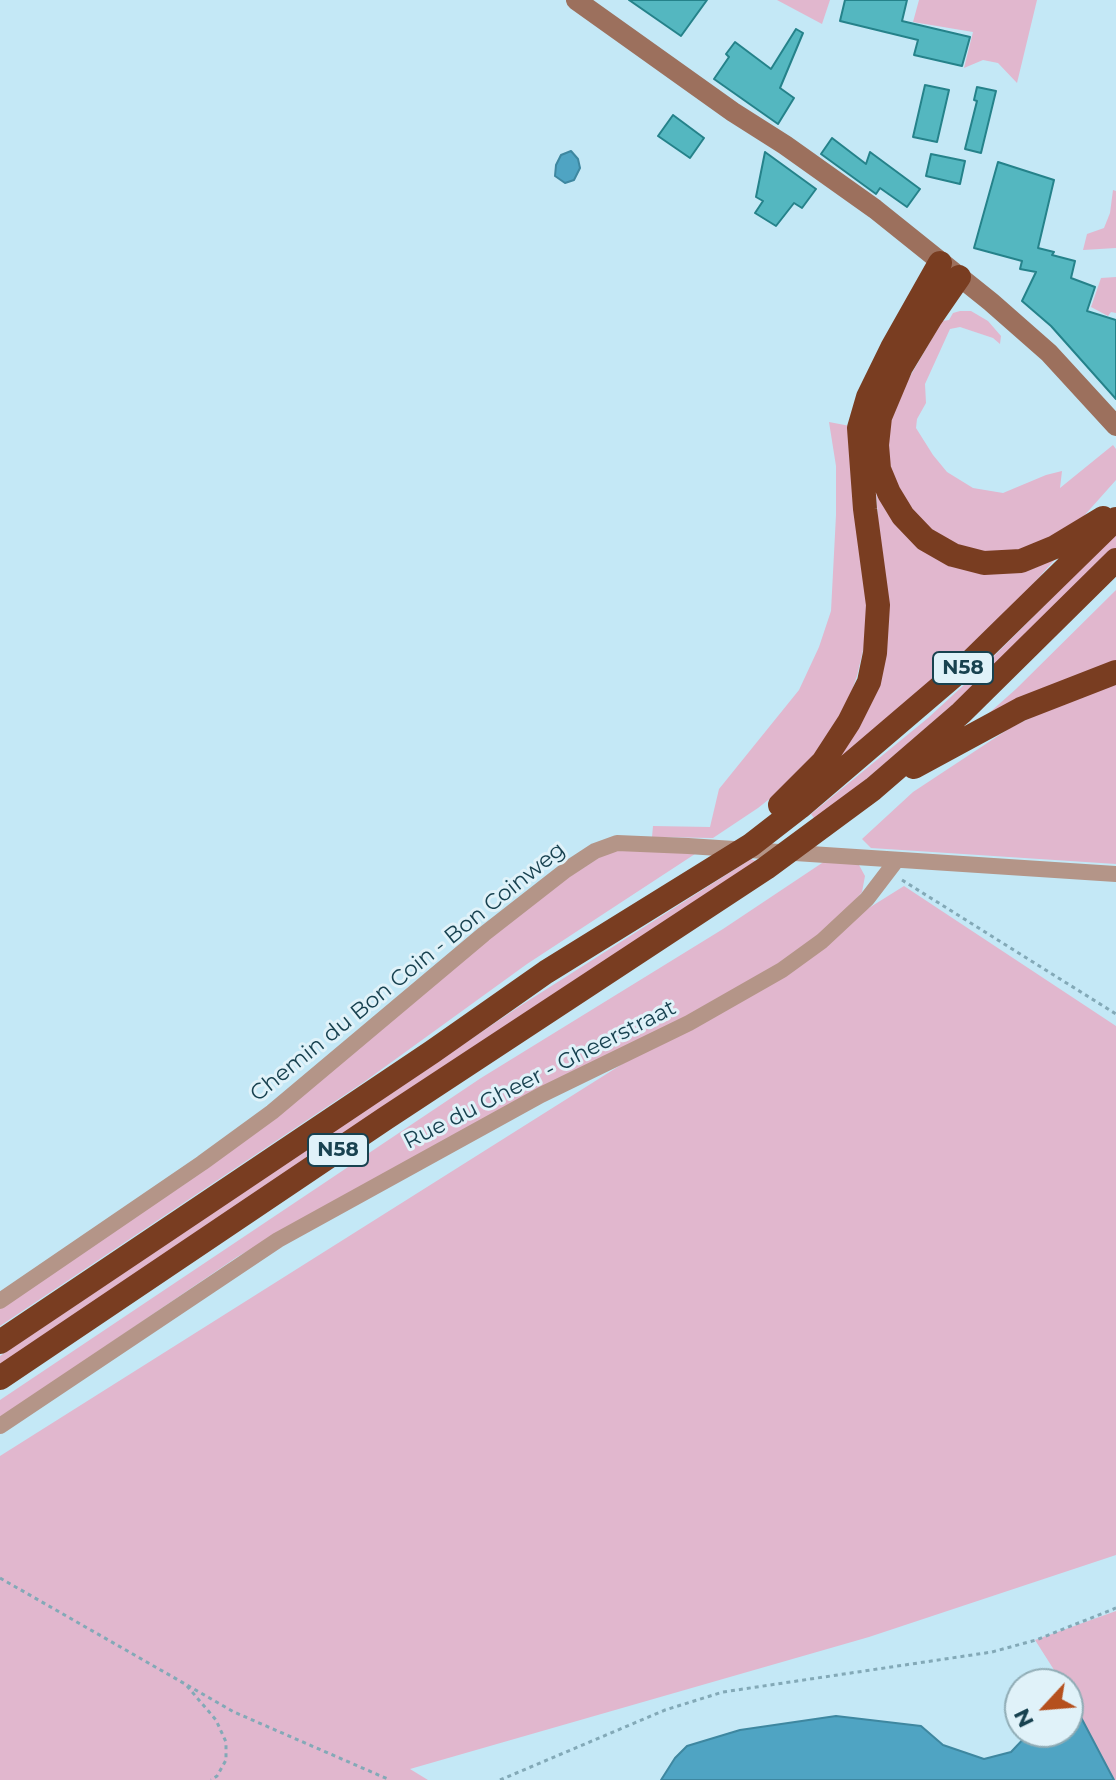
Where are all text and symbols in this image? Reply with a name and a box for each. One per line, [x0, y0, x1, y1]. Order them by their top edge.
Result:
road number: N58 [933, 652, 993, 684]
street label: Chemin du Bon Coin - Bon Coinweg [245, 837, 571, 1107]
street label: Rue du Gheer - Gheerstraat [399, 995, 681, 1155]
road number: N58 [308, 1134, 368, 1166]
north arrow [1004, 1668, 1084, 1748]
text: N [1008, 1704, 1040, 1732]

